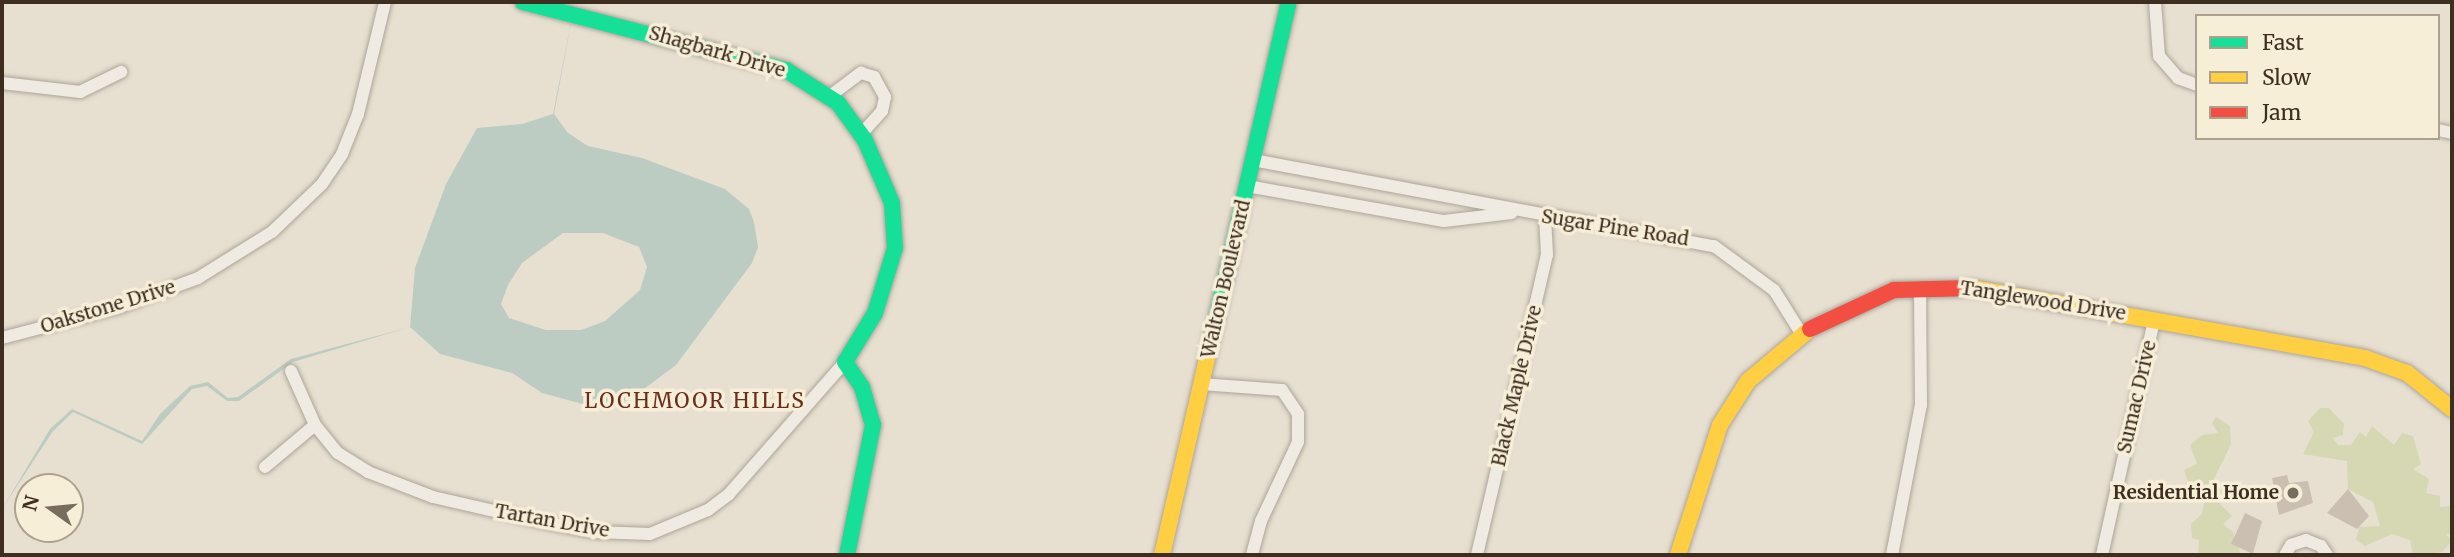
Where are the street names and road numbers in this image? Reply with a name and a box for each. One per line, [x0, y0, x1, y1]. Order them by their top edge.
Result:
street label: Shagbark Drive [646, 22, 788, 82]
street label: Walton Boulevard [1197, 198, 1255, 360]
street label: Sugar Pine Road [1540, 205, 1690, 251]
street label: Oakstone Drive [38, 276, 178, 338]
street label: Tanglewood Drive [1959, 277, 2127, 325]
street label: Black Maple Drive [1487, 303, 1547, 469]
street label: Sumac Drive [2113, 338, 2161, 456]
street label: Tartan Drive [493, 500, 611, 542]

